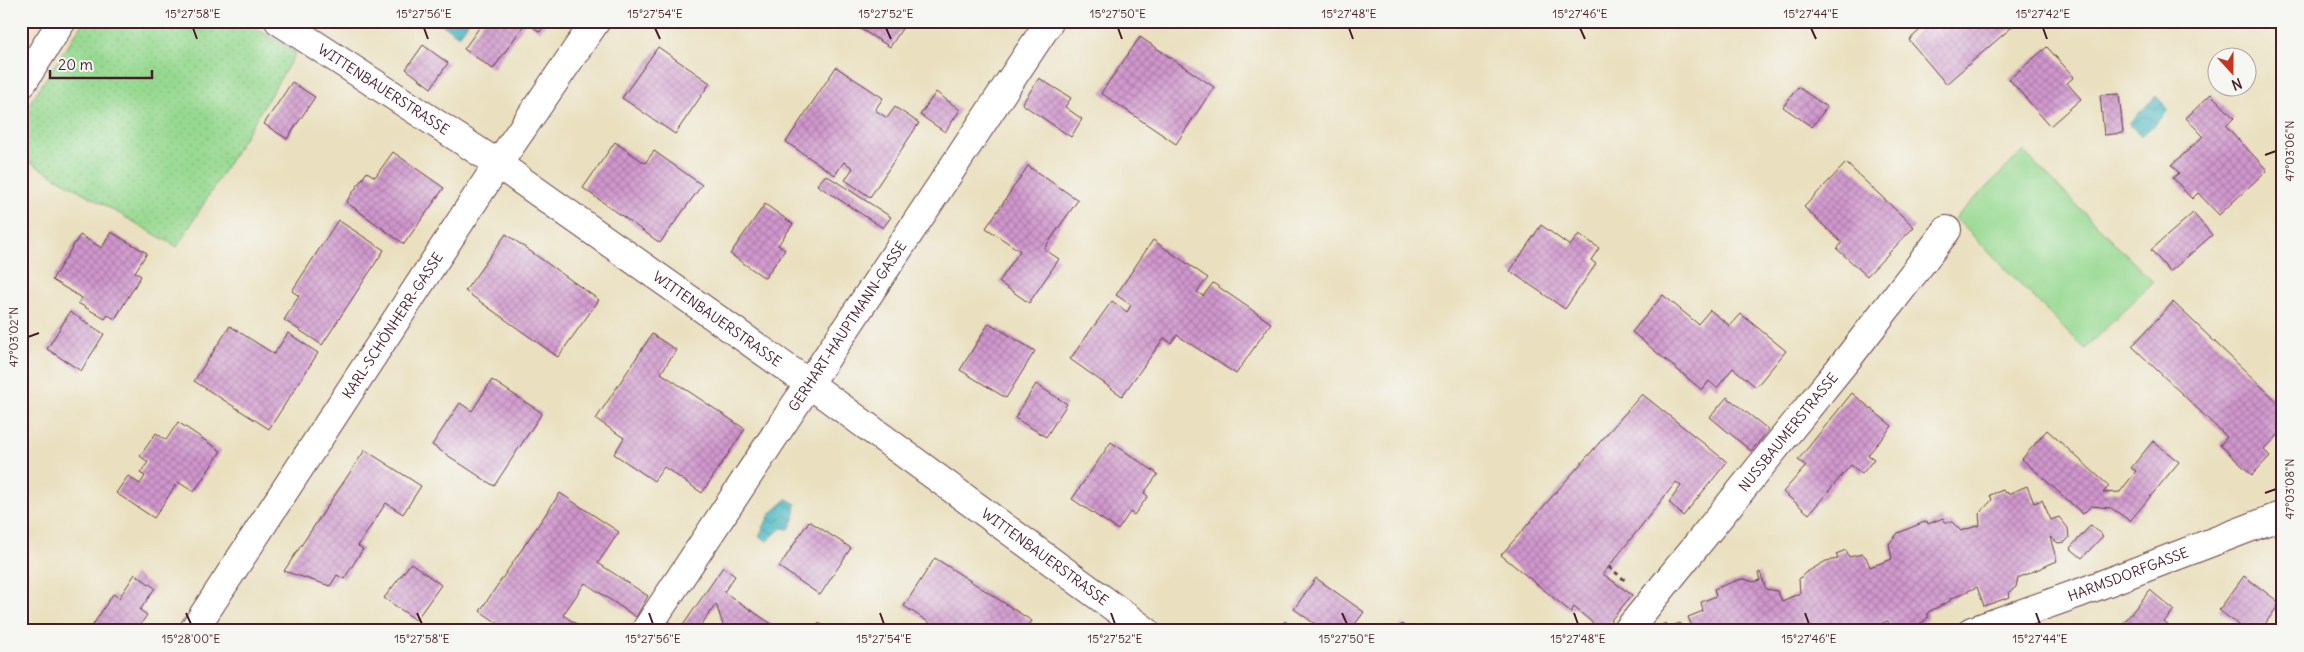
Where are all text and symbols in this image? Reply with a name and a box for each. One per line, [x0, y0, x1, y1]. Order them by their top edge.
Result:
text: 15°27'58"E [165, 6, 221, 21]
text: 15°27'56"E [396, 6, 452, 21]
text: 15°27'54"E [627, 6, 683, 21]
text: 15°27'52"E [858, 6, 914, 21]
text: 15°27'50"E [1090, 6, 1146, 21]
text: 15°27'48"E [1321, 6, 1377, 21]
text: 15°27'46"E [1552, 6, 1608, 21]
text: 15°27'44"E [1783, 6, 1839, 21]
text: 15°27'42"E [2016, 6, 2070, 21]
street label: WITTENBAUERSTRASSE [315, 40, 453, 139]
scale bar [50, 48, 152, 80]
north arrow [2206, 48, 2256, 98]
text: 20 m [58, 55, 93, 74]
text: N [2229, 74, 2244, 94]
text: 47°03'06"N [2282, 121, 2297, 181]
street label: GERHART-HAUPTMANN-GASSE [784, 238, 910, 415]
street label: KARL-SCHÖNHERR-GASSE [338, 249, 447, 402]
street label: WITTENBAUERSTRASSE [650, 267, 785, 370]
text: 47°03'02"N [6, 307, 21, 367]
street label: NUSSBAUMERSTRASSE [1735, 369, 1842, 495]
text: 47°03'08"N [2282, 459, 2297, 519]
street label: WITTENBAUERSTRASSE [978, 504, 1112, 609]
street label: HARMSDORFGASSE [2065, 543, 2191, 605]
text: 15°28'00"E [162, 631, 220, 646]
text: 15°27'58"E [394, 631, 450, 646]
text: 15°27'56"E [625, 631, 681, 646]
text: 15°27'54"E [856, 631, 912, 646]
text: 15°27'52"E [1087, 631, 1143, 646]
text: 15°27'50"E [1319, 631, 1375, 646]
text: 15°27'48"E [1550, 631, 1606, 646]
text: 15°27'46"E [1781, 631, 1837, 646]
text: 15°27'44"E [2012, 631, 2068, 646]

